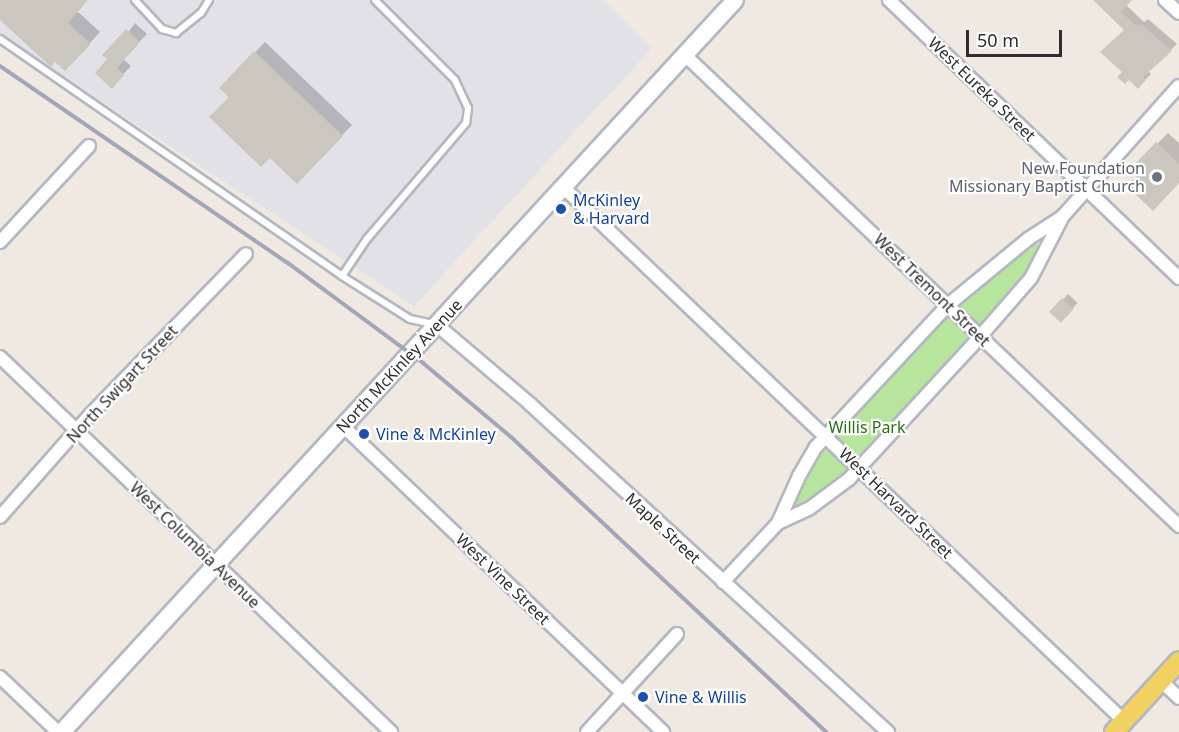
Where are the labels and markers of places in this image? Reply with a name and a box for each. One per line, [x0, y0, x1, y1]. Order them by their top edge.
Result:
place label: New Foundation Missionary Baptist Church [949, 158, 1145, 196]
marker: New Foundation Missionary Baptist Church [1150, 170, 1164, 184]
place label: McKinley & Harvard [573, 190, 650, 228]
marker: McKinley & Harvard [554, 202, 568, 216]
place label: Vine & McKinley [376, 424, 496, 444]
marker: Vine & McKinley [357, 427, 371, 441]
place label: Vine & Willis [655, 687, 747, 707]
marker: Vine & Willis [636, 690, 650, 704]

